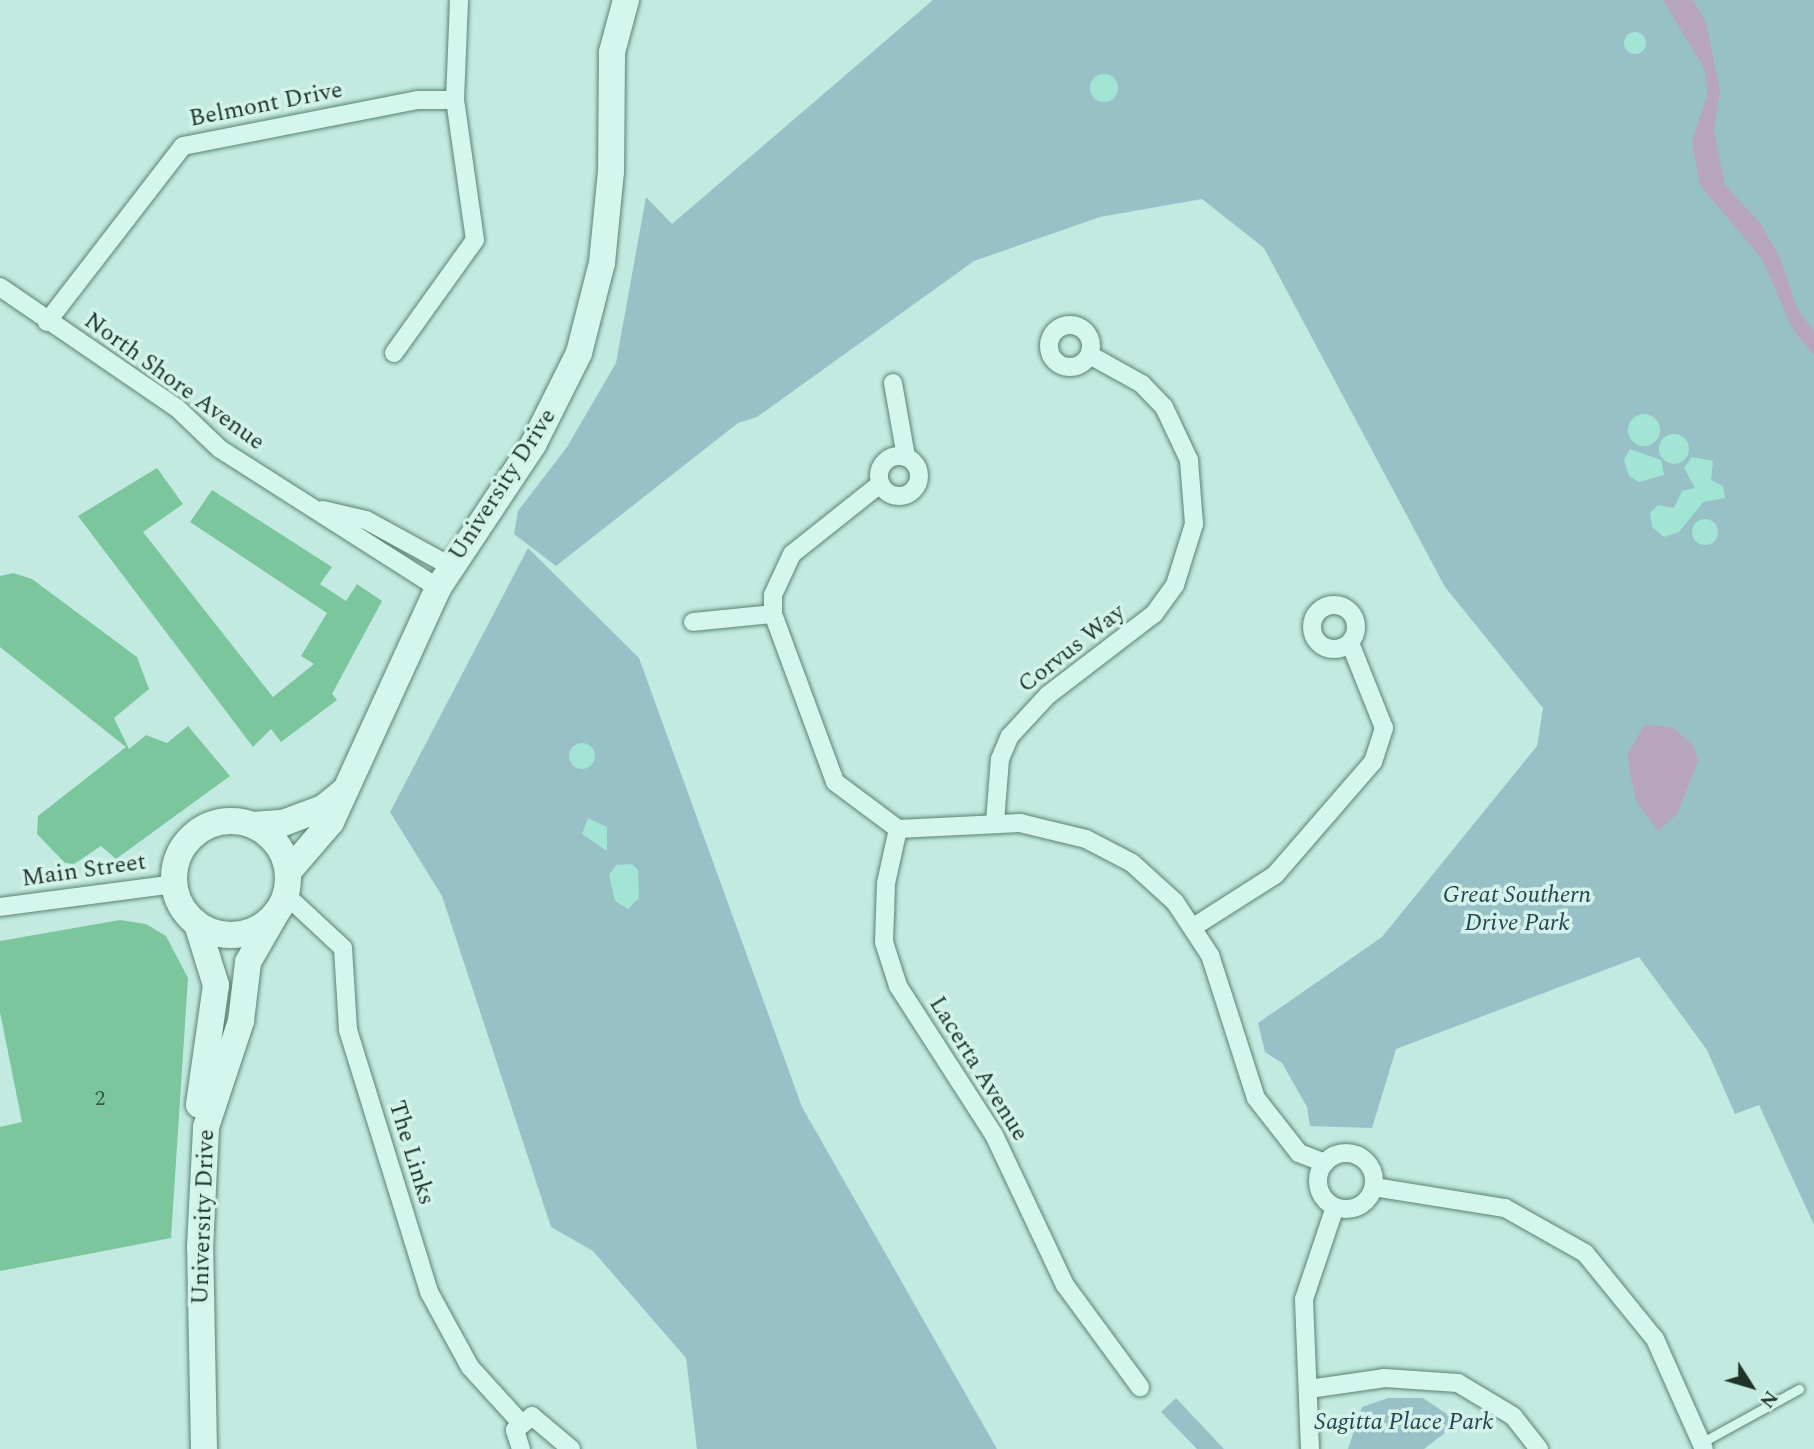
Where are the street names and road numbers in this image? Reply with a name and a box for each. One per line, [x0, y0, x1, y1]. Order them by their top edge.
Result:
street label: Belmont Drive [187, 76, 345, 134]
street label: North Shore Avenue [78, 307, 270, 457]
street label: University Drive [443, 404, 563, 566]
street label: Corvus Way [1013, 598, 1131, 700]
street label: Main Street [20, 848, 148, 894]
street label: Lacerta Avenue [922, 991, 1034, 1147]
street label: The Links [381, 1097, 441, 1209]
street label: University Drive [187, 1129, 221, 1305]

